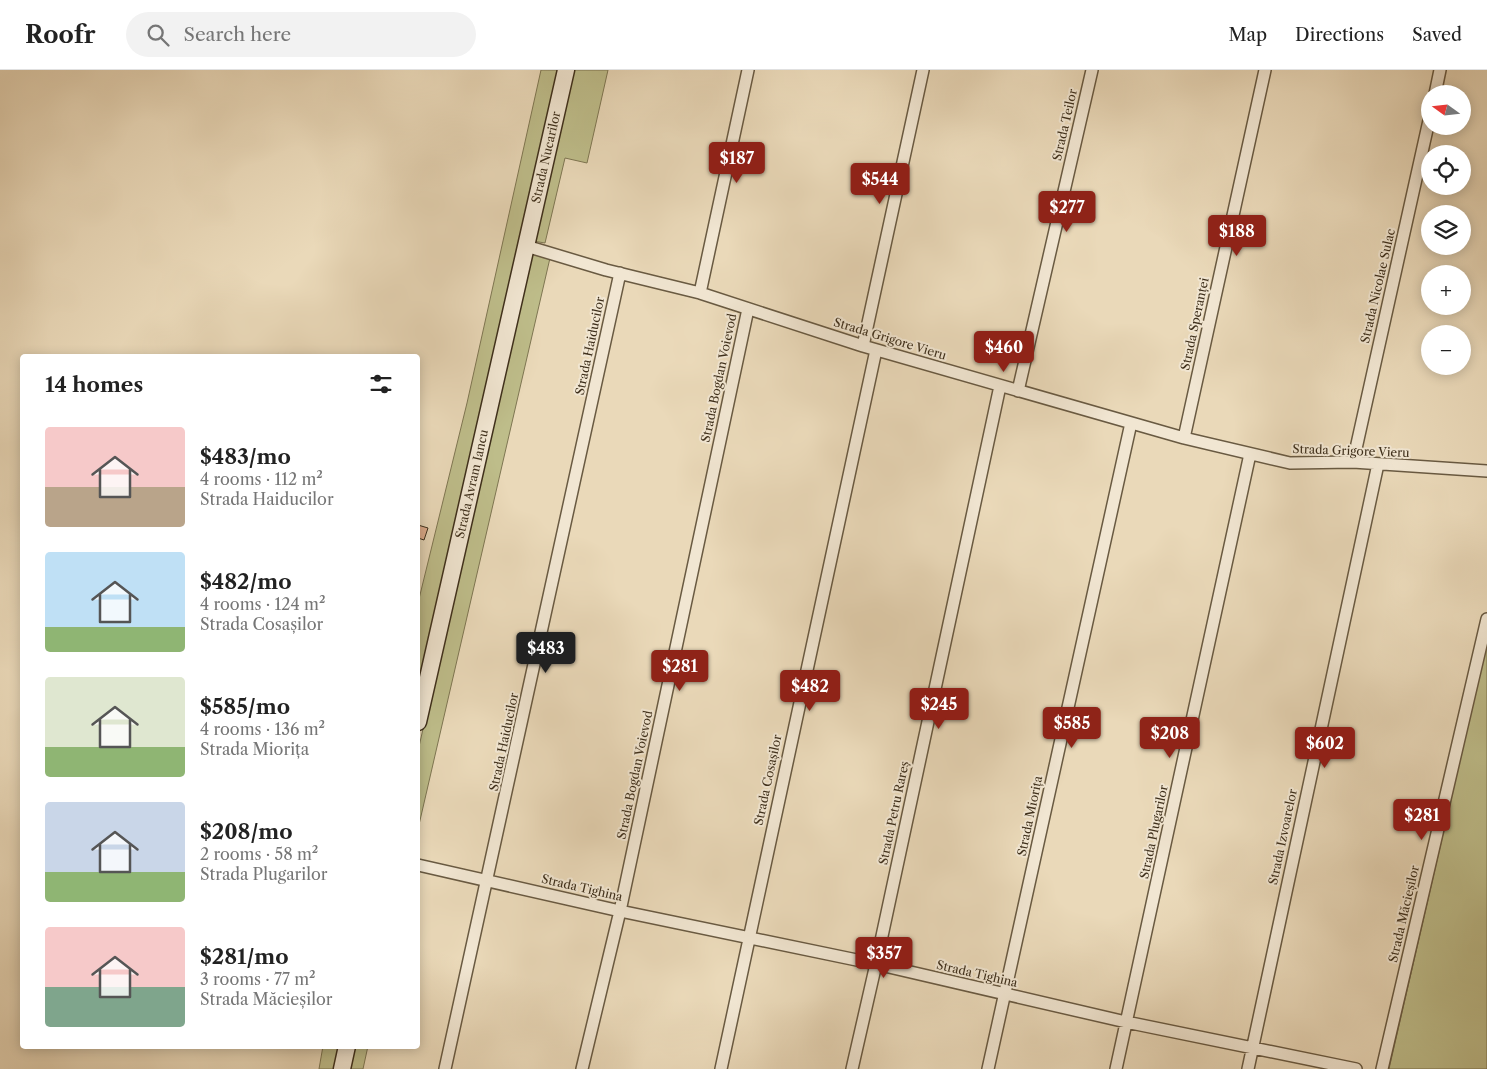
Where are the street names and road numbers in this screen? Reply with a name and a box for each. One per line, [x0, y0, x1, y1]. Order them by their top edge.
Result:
street label: Strada Teilor [1049, 87, 1080, 162]
street label: Strada Nucarilor [528, 110, 563, 205]
street label: Strada Nicolae Sulac [1357, 227, 1398, 345]
street label: Strada Speranței [1177, 276, 1213, 372]
street label: Strada Haiducilor [572, 295, 607, 396]
street label: Strada Bogdan Voievod [698, 311, 740, 444]
street label: Strada Grigore Vieru [832, 314, 949, 363]
street label: Strada Avram Iancu [452, 427, 491, 540]
street label: Strada Grigore Vieru [1292, 441, 1410, 460]
street label: Strada Haiducilor [486, 691, 521, 792]
street label: Strada Bogdan Voievod [614, 708, 656, 841]
street label: Strada Cosașilor [751, 733, 785, 827]
street label: Strada Petru Rareș [875, 760, 913, 866]
street label: Strada Miorița [1014, 774, 1046, 858]
street label: Strada Plugarilor [1136, 784, 1171, 880]
street label: Strada Izvoarelor [1265, 788, 1300, 886]
street label: Strada Măcieșilor [1385, 864, 1423, 964]
street label: Strada Tighina [540, 871, 625, 904]
street label: Strada Tighina [935, 957, 1020, 990]

